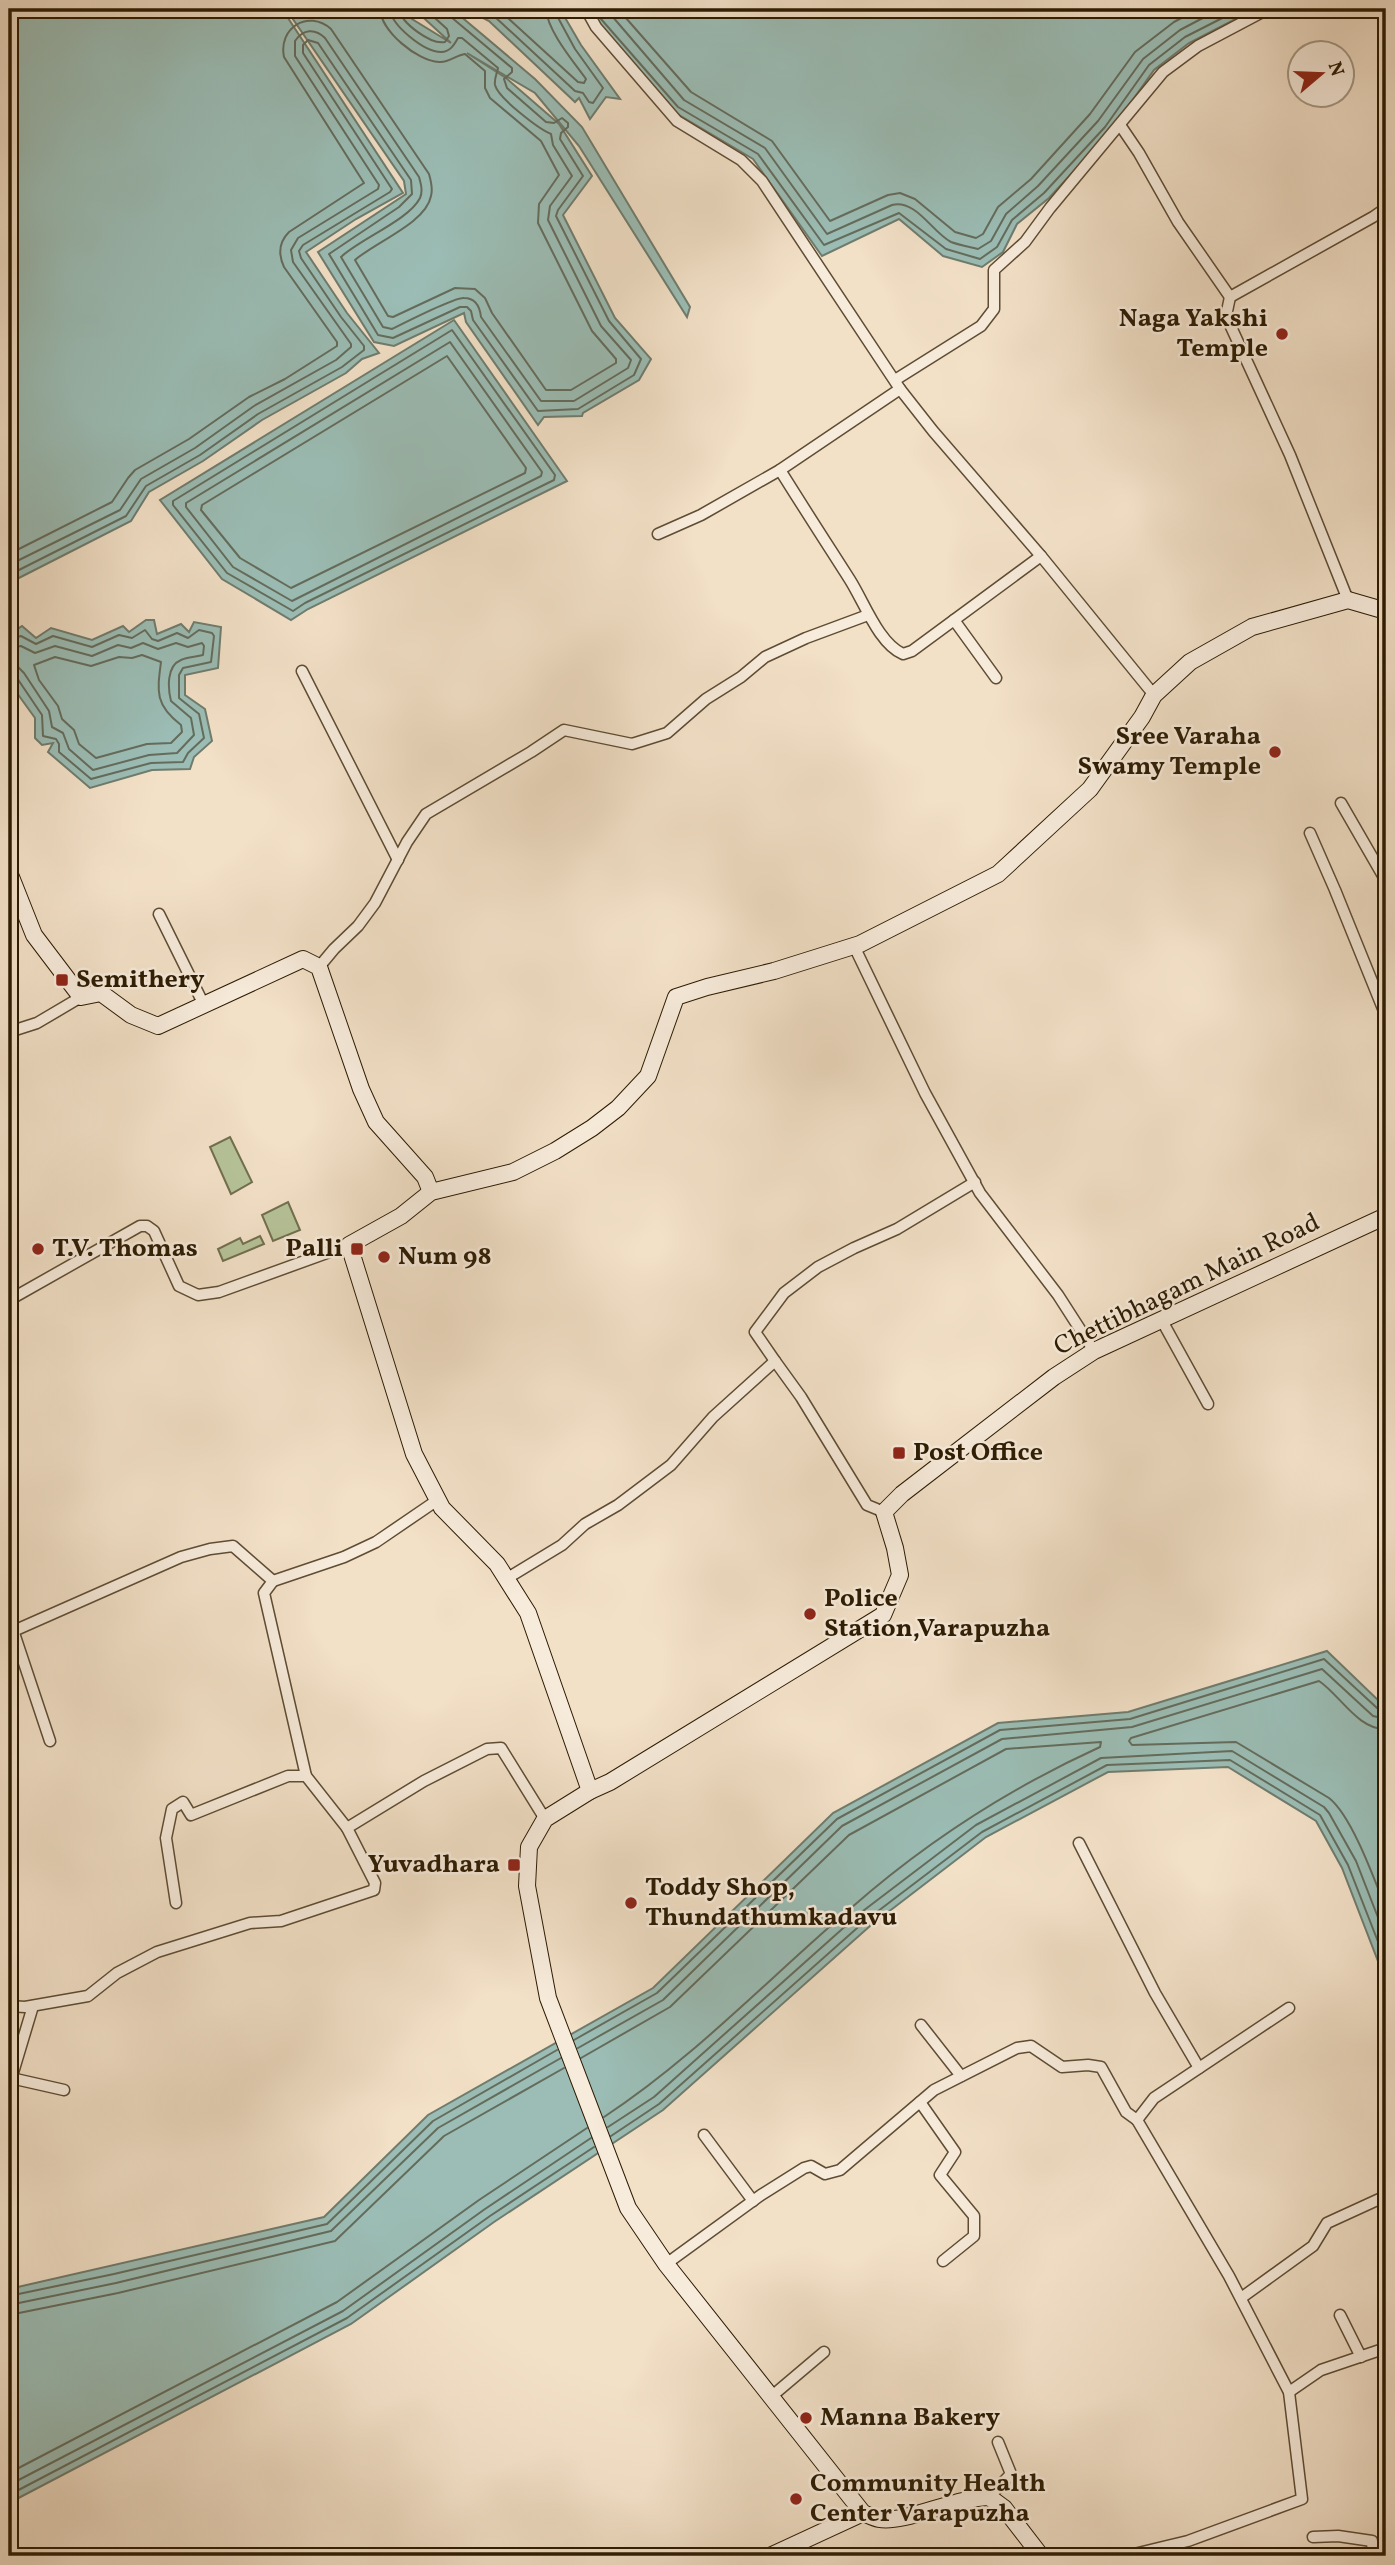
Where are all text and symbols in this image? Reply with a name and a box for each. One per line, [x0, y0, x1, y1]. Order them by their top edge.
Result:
north arrow [1286, 38, 1356, 108]
text: N [1321, 58, 1350, 80]
place label: Naga Yakshi Temple [1119, 301, 1268, 367]
marker: Naga Yakshi Temple [1274, 326, 1290, 342]
place label: Sree Varaha Swamy Temple [1077, 719, 1261, 785]
marker: Sree Varaha Swamy Temple [1267, 744, 1283, 760]
place label: Semithery [76, 962, 205, 998]
marker: Semithery [54, 972, 70, 988]
street label: Chettibhagam Main Road [1048, 1205, 1326, 1365]
place label: T.V. Thomas [52, 1231, 198, 1267]
place label: Palli [285, 1231, 343, 1267]
place label: Num 98 [398, 1239, 492, 1275]
marker: T.V. Thomas [30, 1241, 46, 1257]
marker: Palli [349, 1241, 365, 1257]
marker: Num 98 [376, 1249, 392, 1265]
place label: Post Office [913, 1435, 1043, 1471]
marker: Post Office [891, 1445, 907, 1461]
place label: Police Station,Varapuzha [824, 1581, 1050, 1647]
marker: Police Station,Varapuzha [802, 1606, 818, 1622]
place label: Yuvadhara [368, 1847, 500, 1883]
marker: Yuvadhara [506, 1857, 522, 1873]
place label: Toddy Shop, Thundathumkadavu [645, 1870, 897, 1936]
marker: Toddy Shop, Thundathumkadavu [623, 1895, 639, 1911]
place label: Manna Bakery [820, 2400, 1001, 2436]
marker: Manna Bakery [798, 2410, 814, 2426]
place label: Community Health Center Varapuzha [810, 2466, 1046, 2532]
marker: Community Health Center Varapuzha [788, 2491, 804, 2507]

